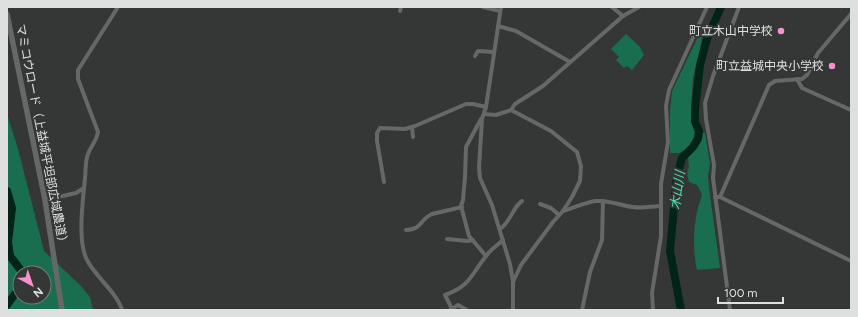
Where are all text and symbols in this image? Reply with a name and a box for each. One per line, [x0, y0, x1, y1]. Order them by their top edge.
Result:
street label: マミコウロード（上益城平坦部広域農道） [13, 23, 71, 249]
place label: 町立木山中学校 [689, 24, 773, 38]
marker: 町立木山中学校 [776, 26, 786, 36]
place label: 町立益城中央小学校 [716, 59, 824, 73]
marker: 町立益城中央小学校 [827, 61, 837, 71]
water label: 木山川 [667, 168, 688, 210]
north arrow [12, 265, 52, 305]
scale bar [718, 279, 783, 305]
text: N [31, 285, 46, 300]
text: 100 m [724, 286, 758, 300]

